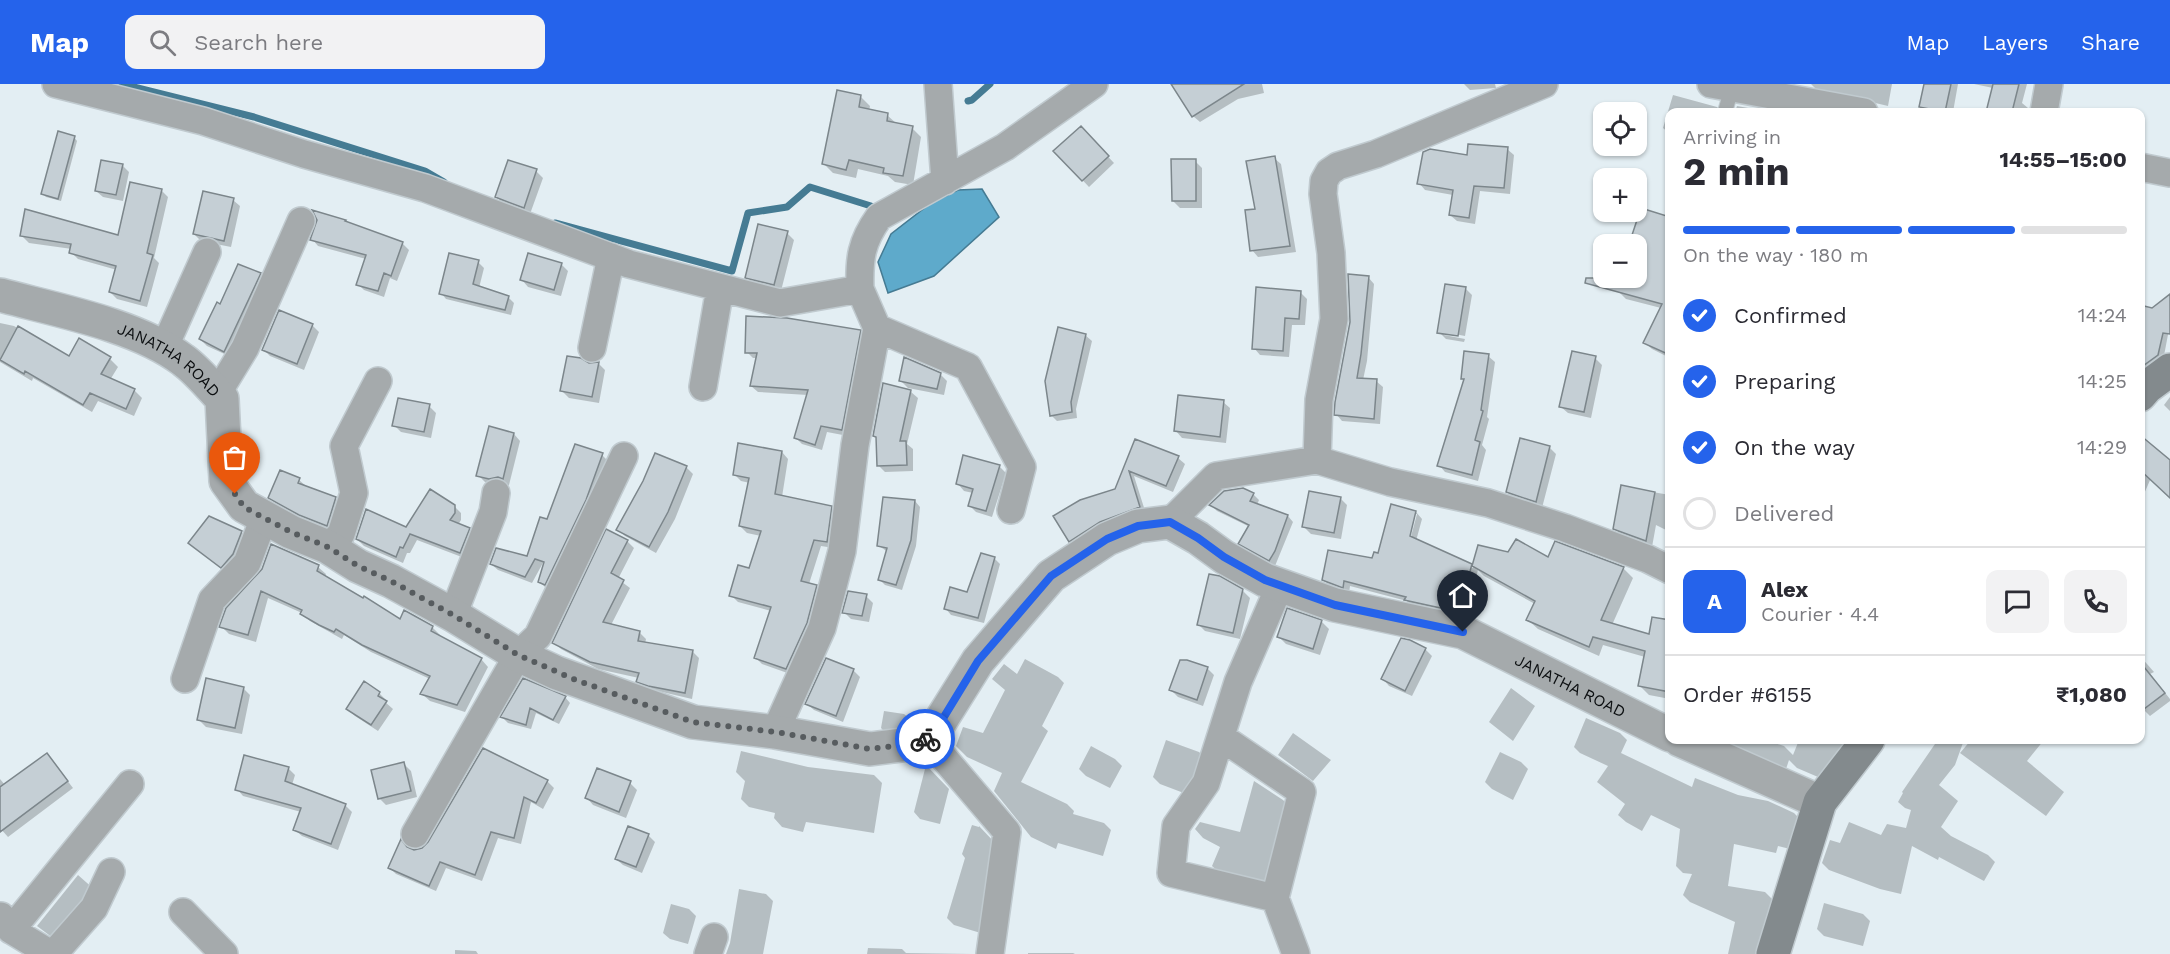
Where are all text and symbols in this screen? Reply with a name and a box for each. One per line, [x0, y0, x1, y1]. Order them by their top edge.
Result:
search box [125, 15, 545, 69]
text: Map [30, 26, 89, 59]
icon: search [146, 26, 179, 59]
text: Search here [194, 30, 323, 55]
text: Map [1906, 30, 1949, 55]
text: Layers [1982, 30, 2048, 55]
text: Share [2081, 30, 2140, 55]
map controls [1593, 102, 1647, 288]
button: locate [1593, 102, 1647, 156]
text: Arriving in [1683, 125, 1781, 149]
text: 14:55–15:00 [1999, 147, 2127, 172]
text: 2 min [1683, 149, 1790, 194]
button: + [1593, 168, 1647, 222]
button: − [1593, 234, 1647, 288]
text: On the way · 180 m [1683, 243, 1869, 267]
icon: check [1683, 299, 1716, 332]
text: Confirmed [1734, 303, 1847, 328]
text: 14:24 [2078, 303, 2127, 327]
street label: JANATHA ROAD [115, 319, 224, 401]
icon: check [1683, 365, 1716, 398]
text: Preparing [1734, 369, 1835, 394]
text: 14:25 [2078, 369, 2127, 393]
icon: check [1683, 431, 1716, 464]
pin [209, 432, 260, 494]
text: On the way [1734, 435, 1855, 460]
text: 14:29 [2077, 435, 2127, 459]
icon: bag [218, 441, 251, 474]
text: Delivered [1734, 501, 1834, 526]
pin [1437, 570, 1488, 632]
button: chat [1986, 570, 2049, 633]
button: phone [2064, 570, 2127, 633]
text: Alex [1761, 577, 1808, 602]
icon: home [1446, 579, 1479, 612]
text: A [1707, 589, 1722, 614]
text: Courier · 4.4 [1761, 602, 1879, 626]
street label: JANATHA ROAD [1512, 650, 1629, 721]
text: Order #6155 [1683, 682, 1812, 707]
text: ₹1,080 [2056, 682, 2127, 707]
courier [895, 709, 955, 769]
icon: bike [909, 723, 942, 756]

